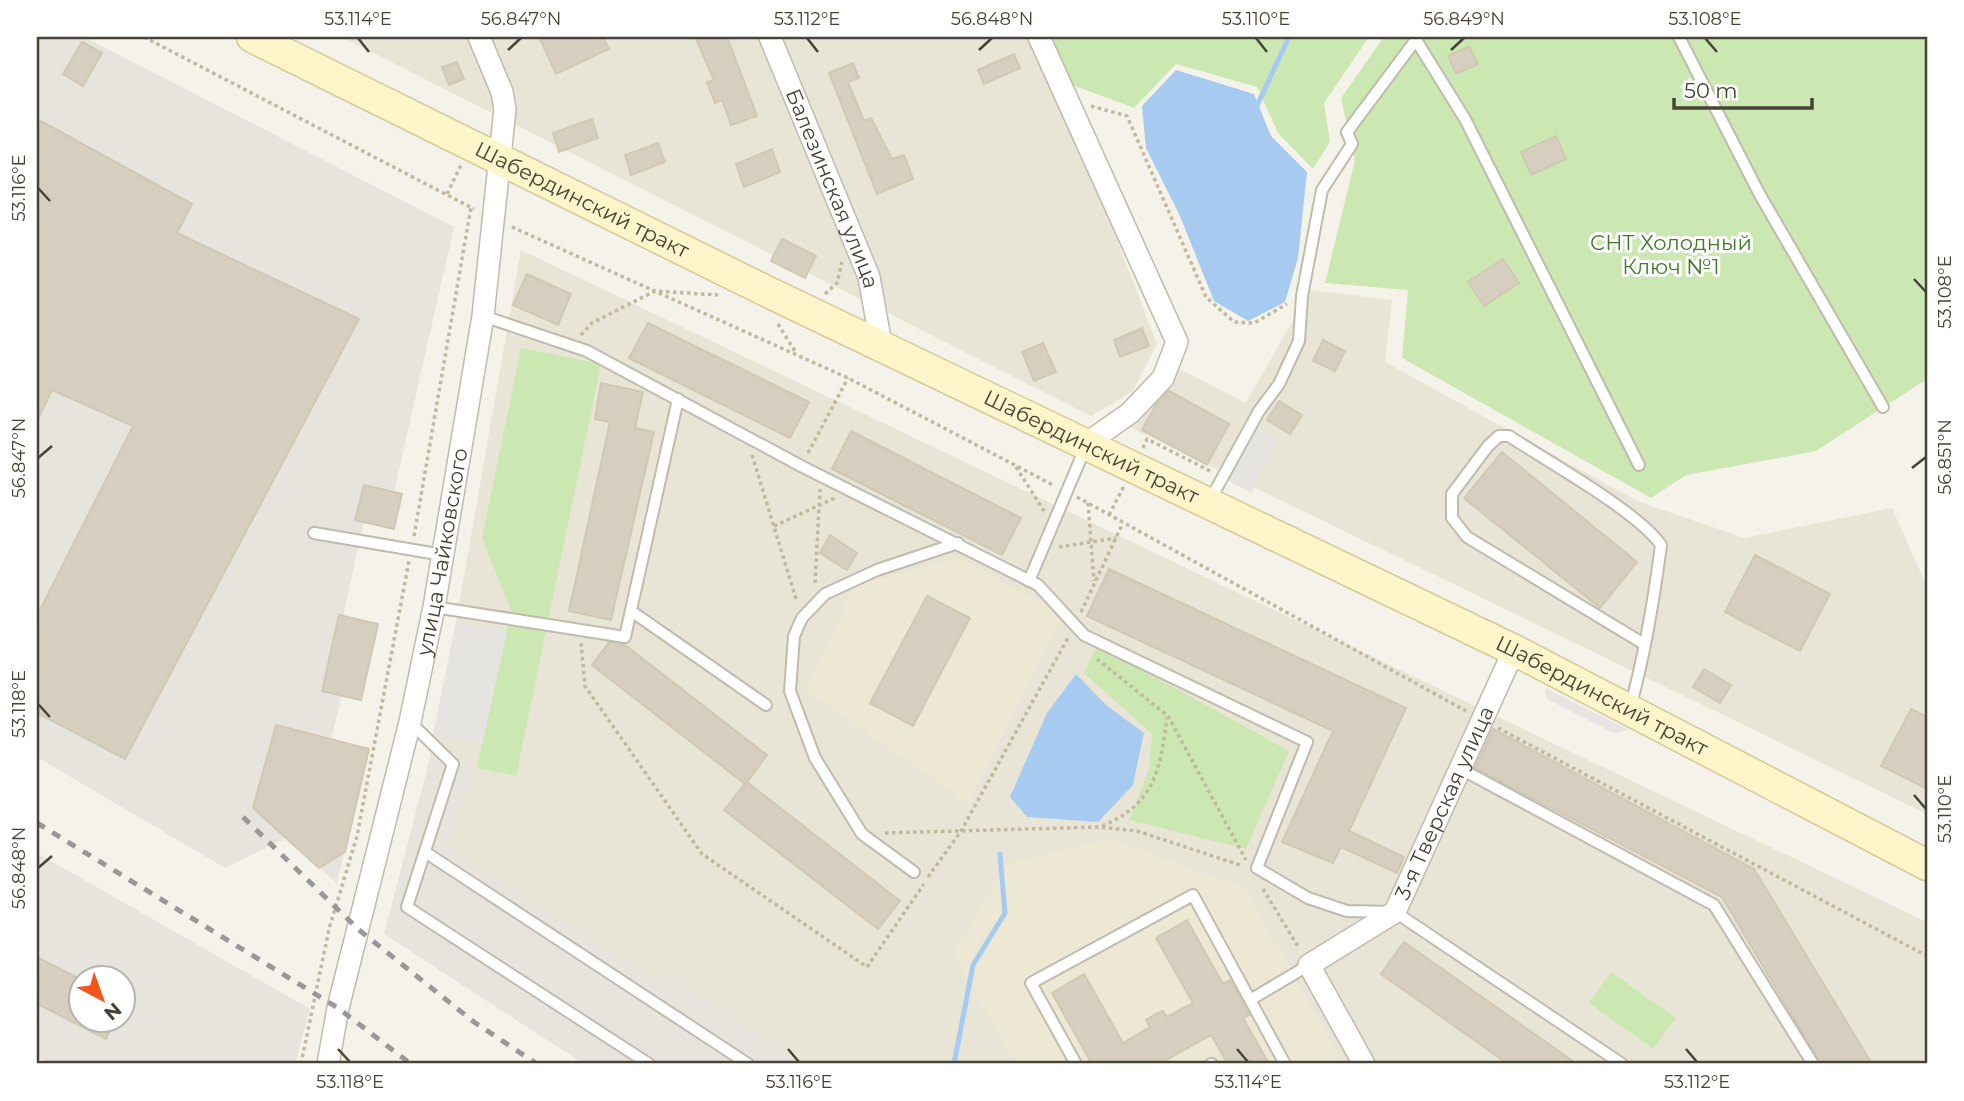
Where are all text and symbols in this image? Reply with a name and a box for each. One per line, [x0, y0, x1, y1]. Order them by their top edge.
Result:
text: 53.114°E [324, 8, 392, 30]
text: 56.847°N [481, 8, 561, 30]
text: 53.112°E [774, 8, 840, 30]
text: 56.848°N [951, 8, 1033, 30]
text: 53.110°E [1222, 8, 1290, 30]
text: 56.849°N [1423, 8, 1505, 30]
text: 53.108°E [1668, 8, 1742, 30]
scale bar [1674, 66, 1812, 110]
text: 50 m [1684, 78, 1738, 103]
street label: Балезинская улица [781, 85, 884, 290]
street label: Шабердинский тракт [471, 136, 693, 263]
text: 53.116°E [8, 154, 30, 222]
park label: СНТ Холодный Ключ №1 [1590, 230, 1752, 279]
text: 53.108°E [1934, 255, 1956, 329]
street label: Шабердинский тракт [980, 384, 1203, 509]
text: 56.847°N [8, 418, 30, 498]
text: 56.851°N [1934, 419, 1956, 495]
street label: улица Чайковского [411, 446, 473, 659]
street label: Шабердинский тракт [1492, 630, 1712, 761]
text: 53.118°E [8, 670, 30, 738]
street label: 3-я Тверская улица [1389, 702, 1499, 903]
text: 53.110°E [1934, 775, 1956, 843]
text: 56.848°N [8, 827, 30, 909]
north arrow [66, 964, 136, 1034]
text: N [99, 998, 126, 1025]
text: 53.118°E [316, 1071, 384, 1093]
text: 53.116°E [765, 1071, 833, 1093]
text: 53.114°E [1214, 1071, 1282, 1093]
text: 53.112°E [1664, 1071, 1730, 1093]

